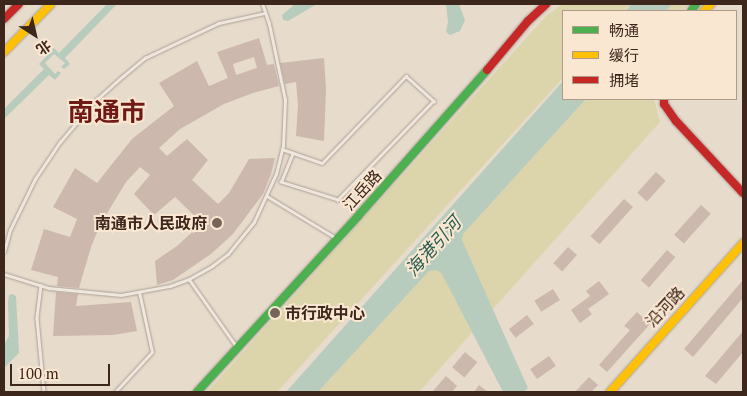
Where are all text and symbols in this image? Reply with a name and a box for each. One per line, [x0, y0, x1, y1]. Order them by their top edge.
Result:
north arrow [10, 10, 60, 60]
legend [562, 10, 737, 100]
text: 畅通 [609, 20, 639, 40]
text: 北 [33, 36, 55, 59]
text: 缓行 [609, 45, 639, 65]
text: 拥堵 [609, 70, 639, 90]
district label: 南通市 [68, 96, 146, 128]
street label: 江岳路 [339, 166, 385, 214]
water label: 海港引河 [401, 212, 465, 280]
place label: 南通市人民政府 [95, 213, 207, 233]
marker: 南通市人民政府 [211, 217, 223, 229]
street label: 沿河路 [642, 283, 688, 331]
place label: 市行政中心 [285, 303, 365, 323]
marker: 市行政中心 [269, 307, 281, 319]
scale bar [12, 354, 112, 386]
text: 100 m [18, 363, 59, 383]

